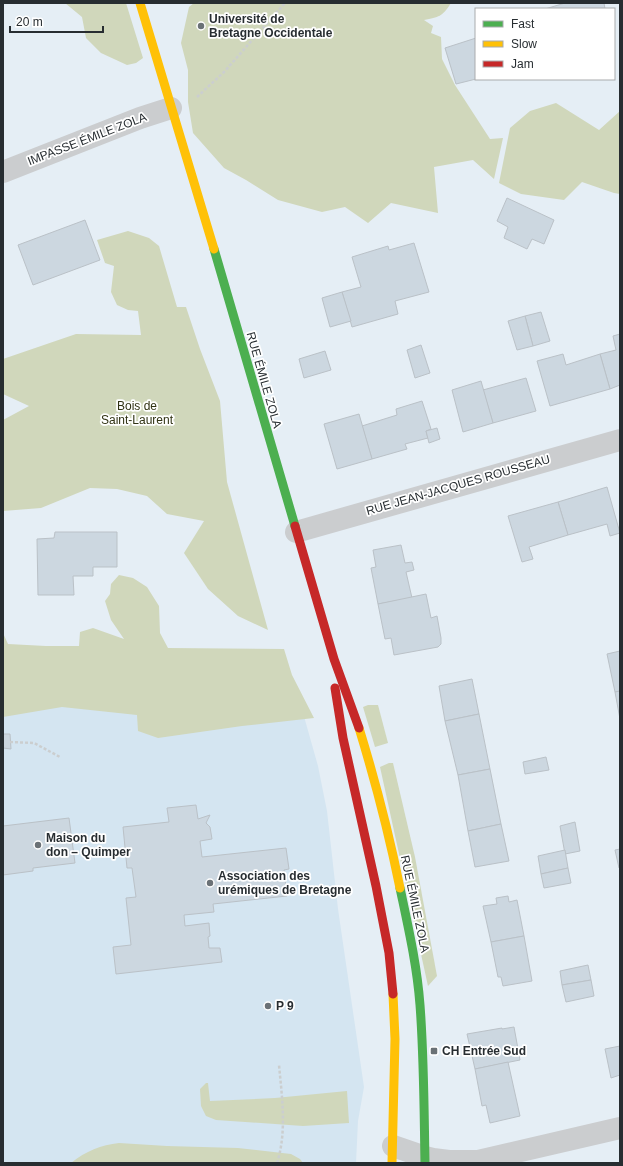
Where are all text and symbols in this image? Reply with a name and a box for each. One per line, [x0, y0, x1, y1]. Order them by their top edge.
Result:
scale bar [10, 8, 103, 34]
legend [475, 8, 615, 80]
place label: Université de Bretagne Occidentale [209, 12, 333, 40]
text: 20 m [16, 15, 43, 29]
text: Fast [511, 17, 535, 31]
marker: Université de Bretagne Occidentale [196, 21, 206, 31]
text: Slow [511, 37, 537, 51]
text: Jam [511, 57, 534, 71]
street label: IMPASSE ÉMILE ZOLA [25, 109, 149, 168]
street label: RUE ÉMILE ZOLA [244, 330, 285, 430]
park label: Bois de Saint-Laurent [101, 399, 174, 427]
street label: RUE JEAN-JACQUES ROUSSEAU [364, 452, 552, 518]
place label: Maison du don – Quimper [46, 831, 131, 859]
marker: Maison du don – Quimper [33, 840, 43, 850]
street label: RUE ÉMILE ZOLA [398, 854, 433, 954]
place label: Association des urémiques de Bretagne [218, 869, 352, 897]
marker: Association des urémiques de Bretagne [205, 878, 215, 888]
place label: P 9 [276, 999, 294, 1013]
marker: P 9 [263, 1001, 273, 1011]
place label: CH Entrée Sud [442, 1044, 526, 1058]
marker: CH Entrée Sud [429, 1046, 439, 1056]

